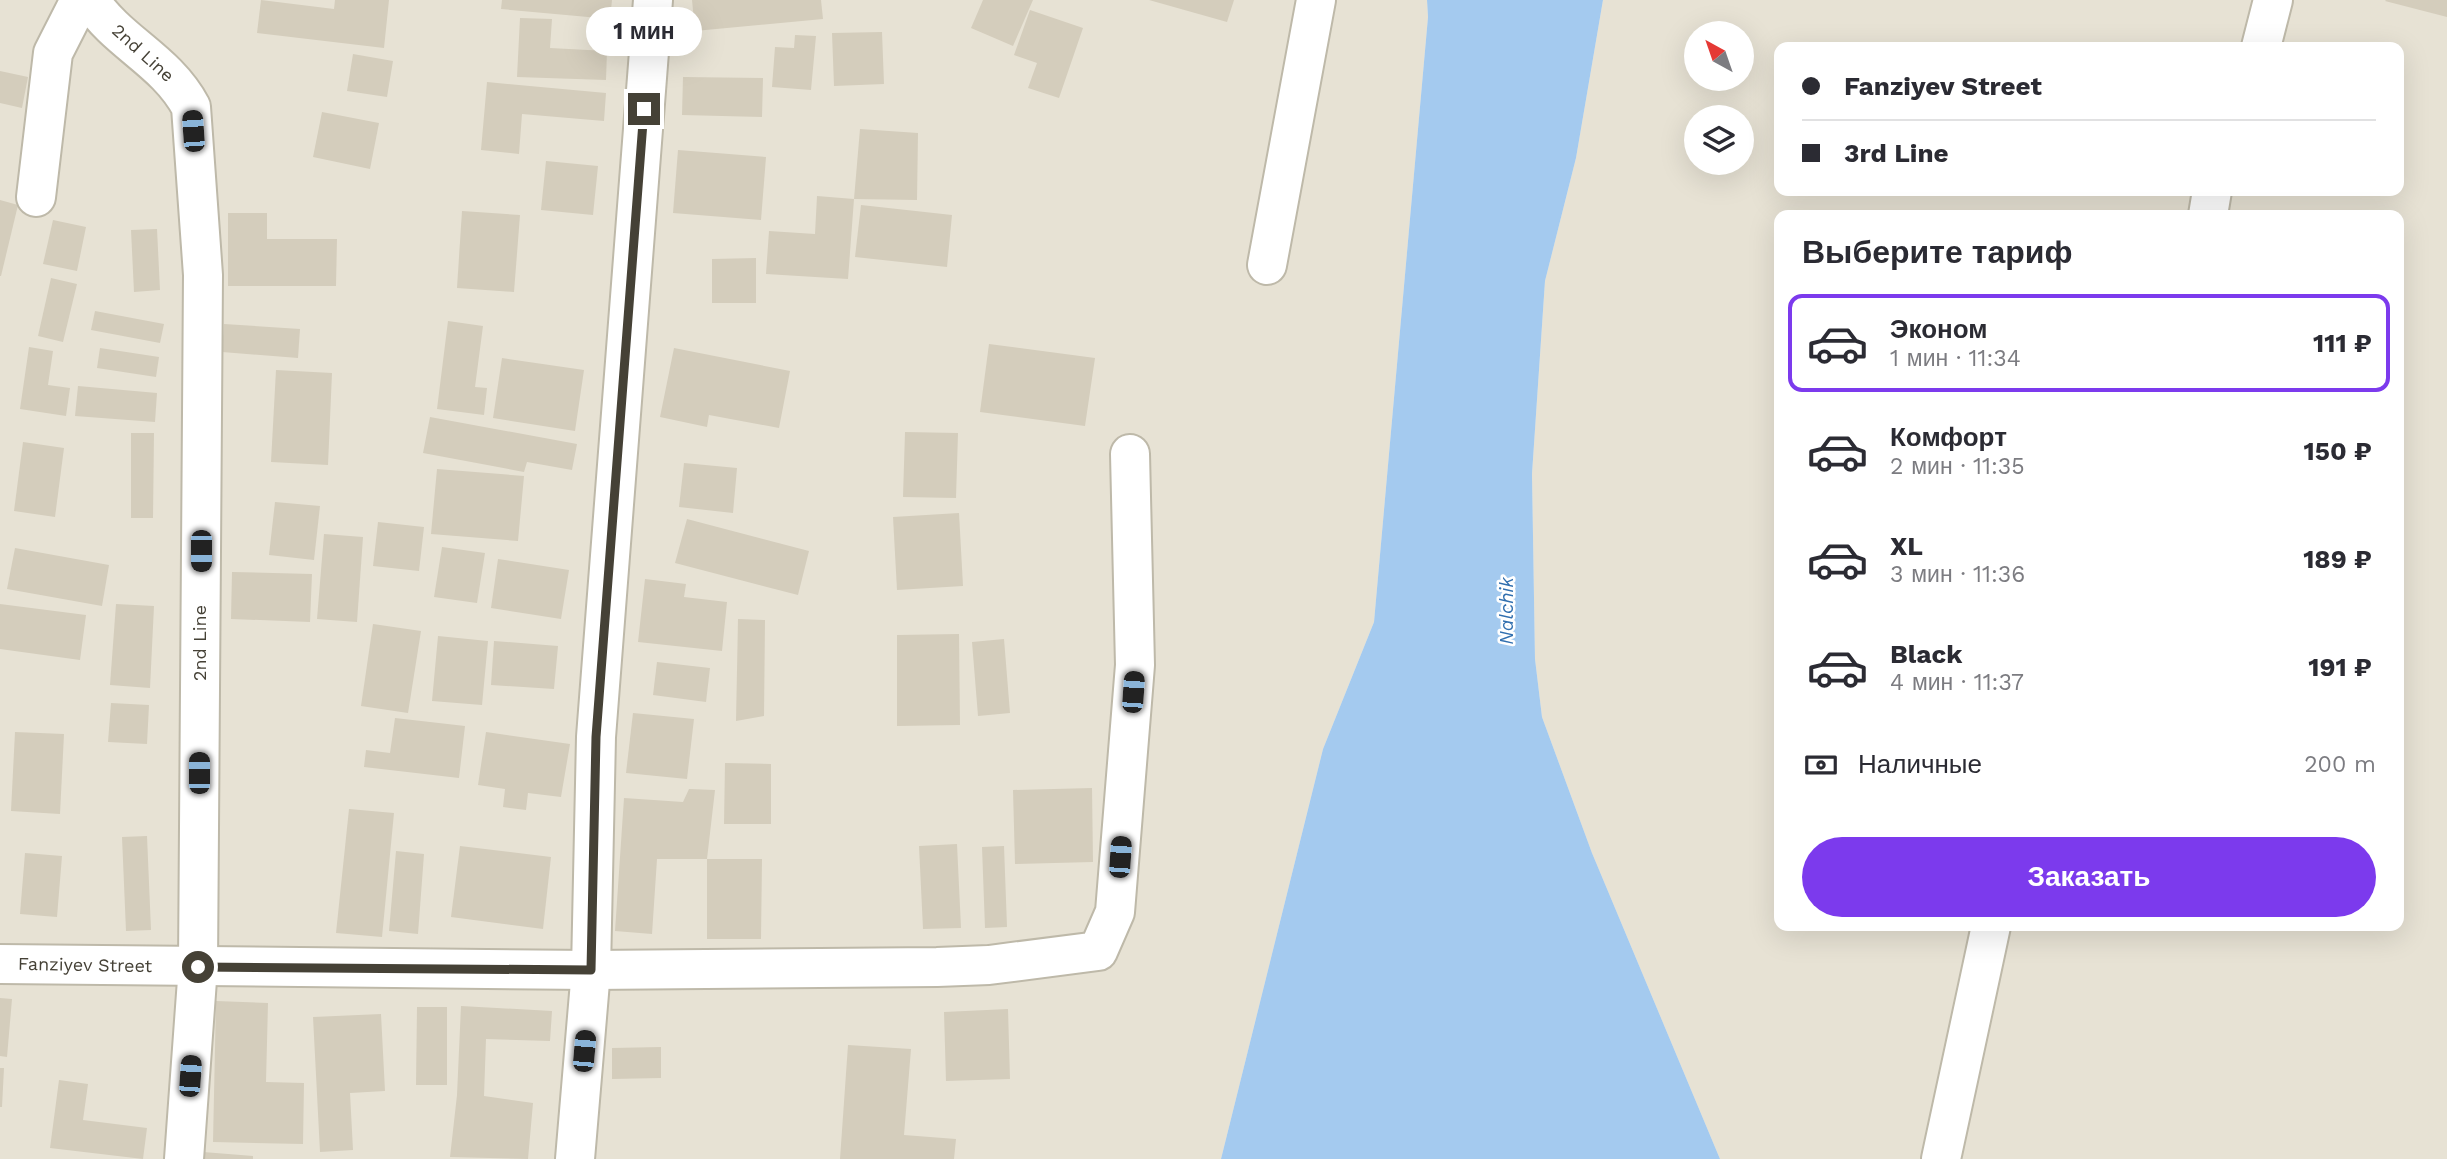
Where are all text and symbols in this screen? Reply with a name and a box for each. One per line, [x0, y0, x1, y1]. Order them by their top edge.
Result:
callout: 1 мин [586, 7, 702, 56]
text: 1 мин [613, 18, 675, 45]
street label: 2nd Line [108, 19, 179, 86]
north arrow [1684, 21, 1754, 91]
map controls [1684, 21, 1754, 175]
text: Fanziyev Street [1844, 71, 2042, 101]
route end [628, 93, 660, 125]
button: layers [1684, 105, 1754, 175]
car [182, 109, 205, 153]
text: 3rd Line [1844, 138, 1949, 168]
text: Выберите тариф [1802, 233, 2073, 271]
icon: car [1806, 312, 1869, 375]
text: Эконом [1890, 314, 1988, 344]
text: 111 ₽ [2313, 328, 2372, 358]
text: 1 мин · 11:34 [1890, 345, 2021, 372]
icon: car [1806, 420, 1869, 483]
text: Комфорт [1890, 422, 2007, 452]
text: 150 ₽ [2304, 436, 2372, 466]
text: 2 мин · 11:35 [1890, 453, 2025, 480]
icon: car [1806, 528, 1869, 591]
car [191, 530, 212, 572]
text: XL [1890, 531, 1923, 561]
text: 189 ₽ [2303, 544, 2372, 574]
text: 3 мин · 11:36 [1890, 561, 2025, 588]
water label: Nalchik [1495, 577, 1518, 645]
street label: 2nd Line [189, 605, 210, 681]
icon: car [1806, 636, 1869, 699]
text: Black [1890, 639, 1962, 669]
text: 191 ₽ [2308, 652, 2372, 682]
text: 4 мин · 11:37 [1890, 669, 2024, 696]
car [1122, 670, 1145, 714]
icon: cash [1802, 746, 1840, 784]
text: Наличные [1858, 749, 1982, 779]
text: 200 m [2304, 751, 2376, 778]
car [189, 752, 210, 794]
car [1109, 835, 1132, 879]
button: Заказать [1802, 837, 2376, 917]
route start [182, 951, 214, 983]
street label: Fanziyev Street [18, 953, 153, 976]
car [572, 1029, 597, 1073]
car [179, 1054, 202, 1098]

